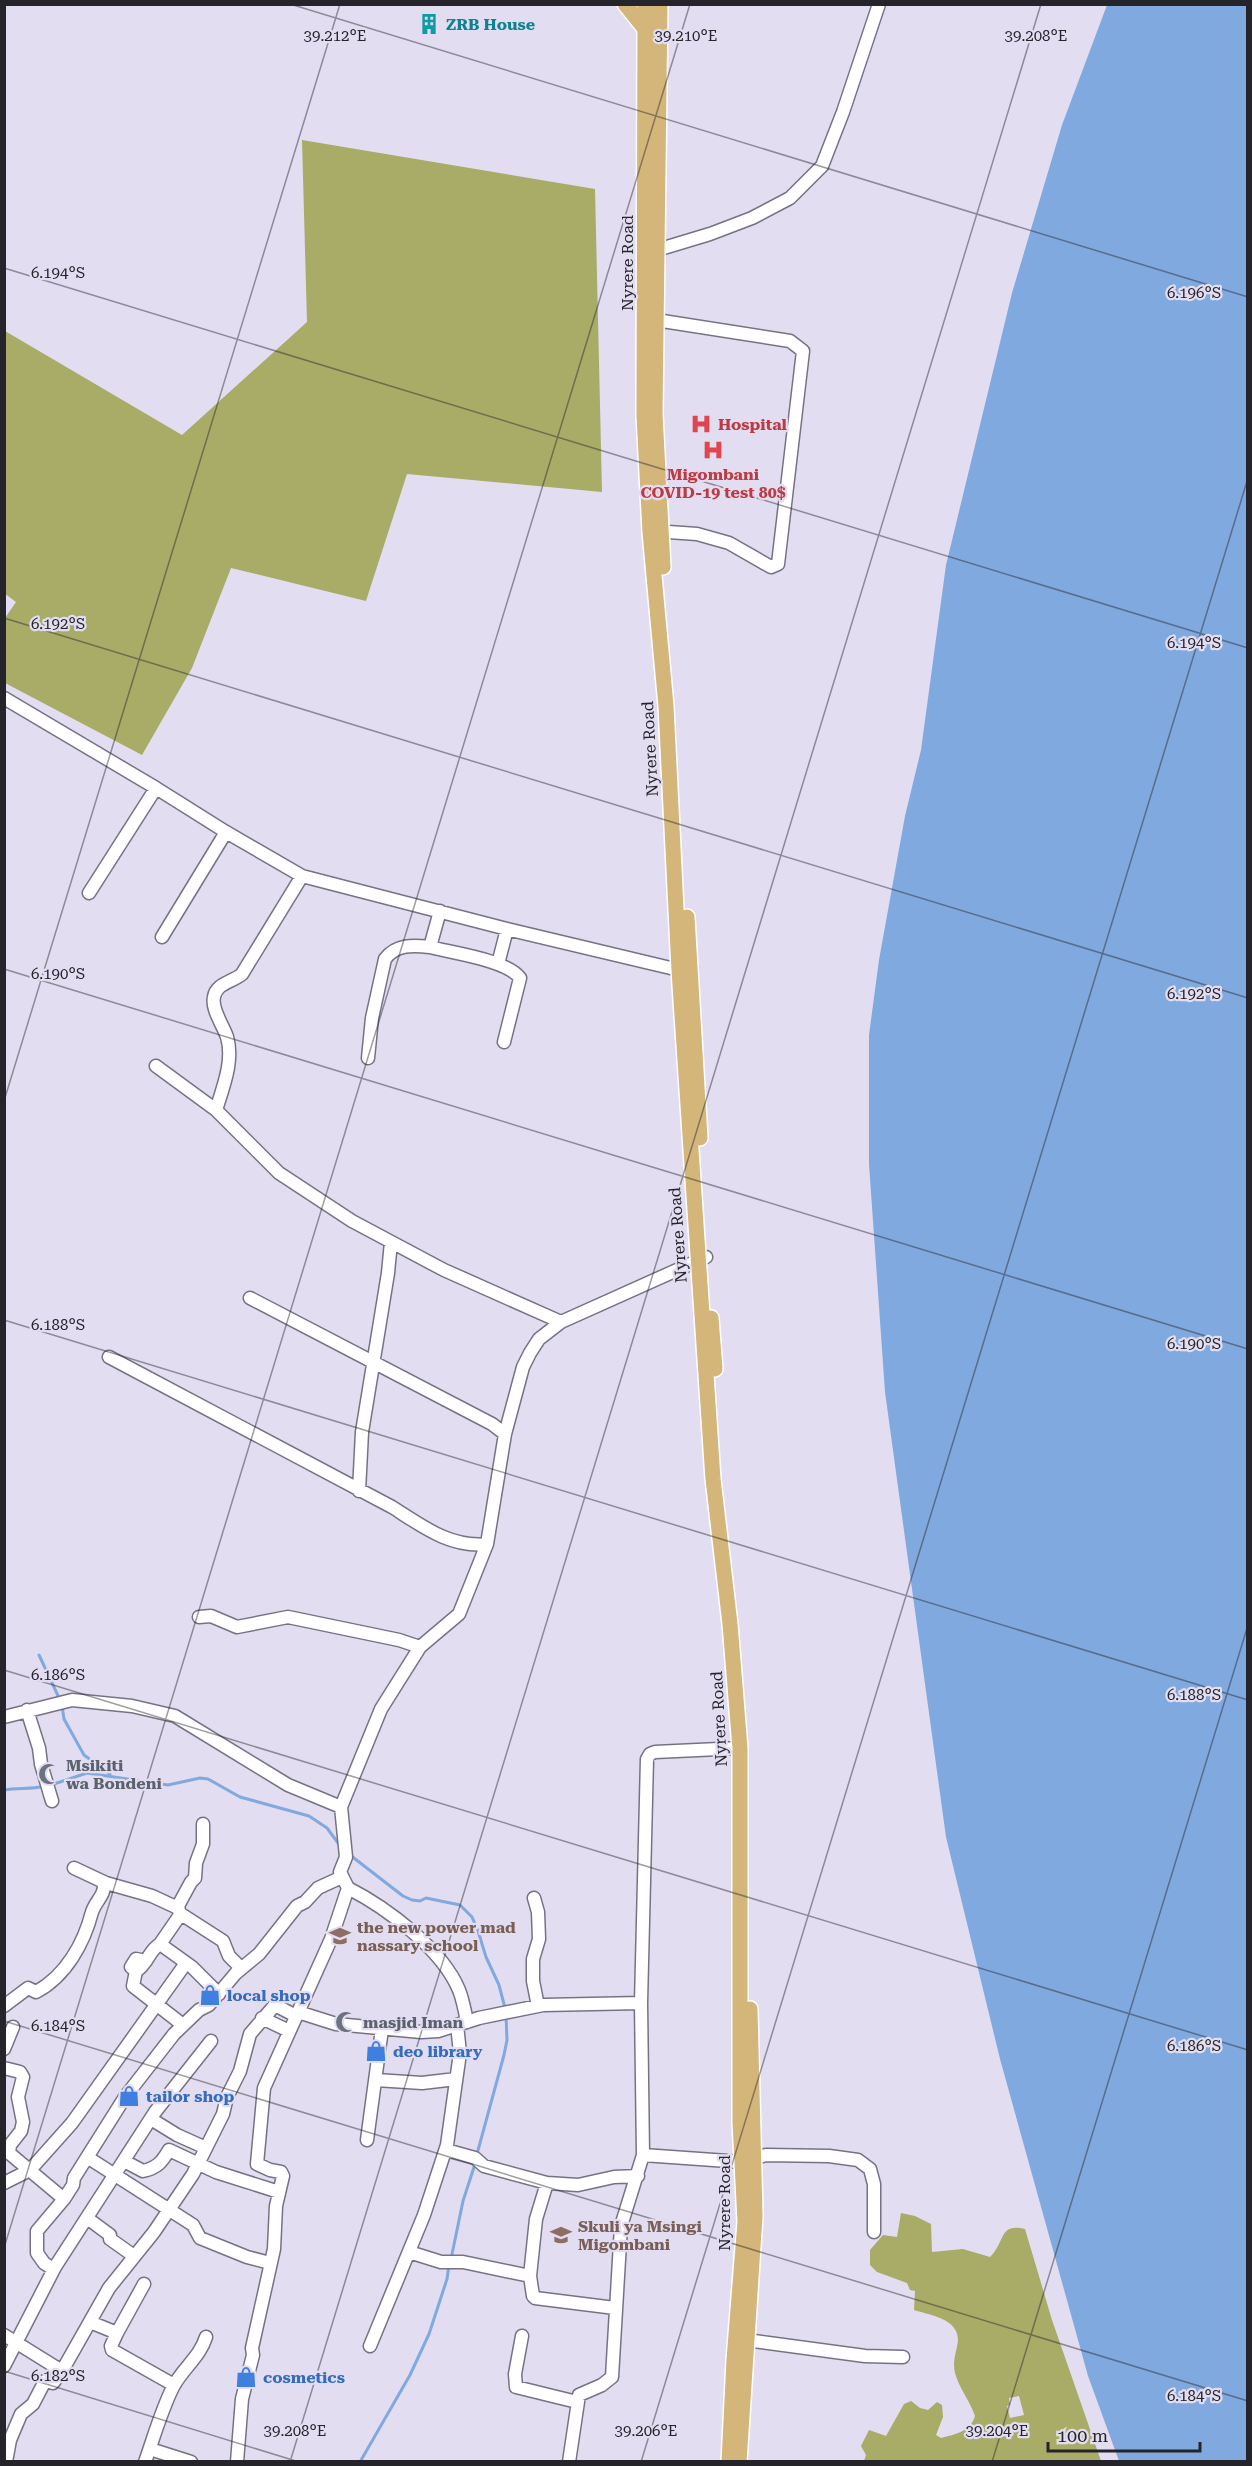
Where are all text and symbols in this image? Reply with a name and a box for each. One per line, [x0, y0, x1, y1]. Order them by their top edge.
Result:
building icon: ZRB House [417, 12, 441, 36]
place label: ZRB House [446, 15, 535, 34]
text: 39.212°E [304, 27, 366, 45]
text: 39.210°E [655, 27, 717, 45]
text: 39.208°E [1005, 27, 1067, 45]
street label: Nyrere Road [618, 215, 637, 311]
text: 6.194°S [31, 264, 85, 282]
text: 6.196°S [1167, 284, 1221, 302]
hospital icon: Hospital [689, 412, 713, 436]
place label: Hospital [718, 415, 788, 434]
hospital icon: Migombani COVID-19 test 80$ [701, 438, 725, 462]
place label: Migombani COVID-19 test 80$ [640, 465, 786, 502]
text: 6.192°S [31, 615, 85, 633]
text: 6.194°S [1167, 634, 1221, 652]
street label: Nyrere Road [638, 701, 662, 797]
text: 6.190°S [31, 965, 85, 983]
text: 6.192°S [1167, 985, 1221, 1003]
street label: Nyrere Road [665, 1187, 691, 1283]
text: 6.188°S [31, 1316, 85, 1334]
text: 6.190°S [1167, 1335, 1221, 1353]
text: 6.186°S [31, 1666, 85, 1684]
street label: Nyrere Road [707, 1671, 731, 1767]
text: 6.188°S [1167, 1686, 1221, 1704]
place label: Msikiti wa Bondeni [66, 1756, 162, 1793]
mosque icon: Msikiti wa Bondeni [37, 1762, 61, 1786]
place label: the new power mad nassary school [357, 1918, 516, 1955]
school or university icon: the new power mad nassary school [328, 1924, 352, 1948]
shop icon: local shop [198, 1983, 222, 2007]
place label: local shop [227, 1986, 311, 2005]
mosque icon: masjid Iman [334, 2010, 358, 2034]
place label: masjid Iman [363, 2013, 463, 2032]
text: 6.184°S [31, 2017, 85, 2035]
text: 6.186°S [1167, 2037, 1221, 2055]
shop icon: deo library [364, 2039, 388, 2063]
place label: deo library [393, 2042, 483, 2061]
shop icon: tailor shop [117, 2084, 141, 2108]
place label: tailor shop [146, 2087, 234, 2106]
street label: Nyrere Road [715, 2155, 734, 2251]
place label: Skuli ya Msingi Migombani [578, 2217, 702, 2254]
school or university icon: Skuli ya Msingi Migombani [549, 2223, 573, 2247]
shop icon: cosmetics [234, 2365, 258, 2389]
text: 6.182°S [31, 2367, 85, 2385]
place label: cosmetics [263, 2368, 345, 2387]
text: 6.184°S [1167, 2387, 1221, 2405]
scale bar [1048, 2415, 1200, 2453]
text: 39.208°E [264, 2422, 326, 2440]
text: 39.206°E [615, 2422, 677, 2440]
text: 39.204°E [966, 2422, 1028, 2440]
text: 100 m [1057, 2425, 1108, 2446]

